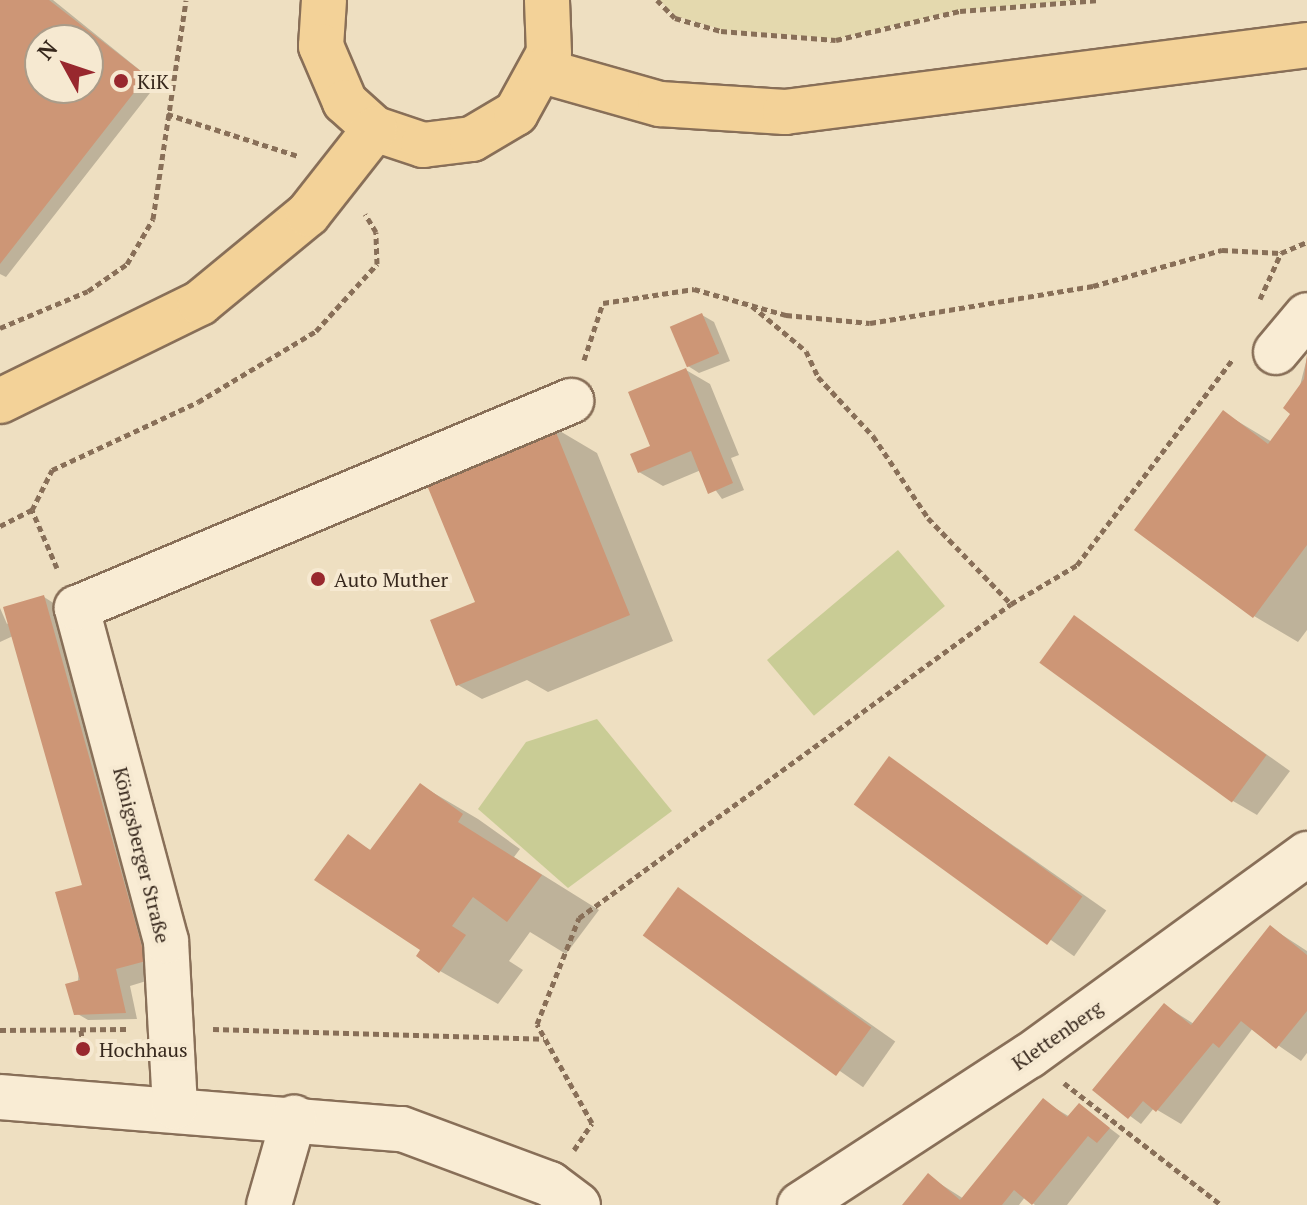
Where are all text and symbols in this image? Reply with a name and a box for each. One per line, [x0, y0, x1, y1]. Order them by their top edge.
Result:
north arrow [24, 24, 104, 104]
text: N [30, 34, 63, 65]
place label: KiK [137, 69, 169, 93]
marker: KiK [112, 72, 130, 90]
place label: Auto Muther [334, 567, 448, 591]
marker: Auto Muther [309, 570, 327, 588]
street label: Königsberger Straße [109, 764, 175, 946]
street label: Klettenberg [1007, 995, 1107, 1075]
place label: Hochhaus [99, 1037, 188, 1061]
marker: Hochhaus [74, 1040, 92, 1058]

